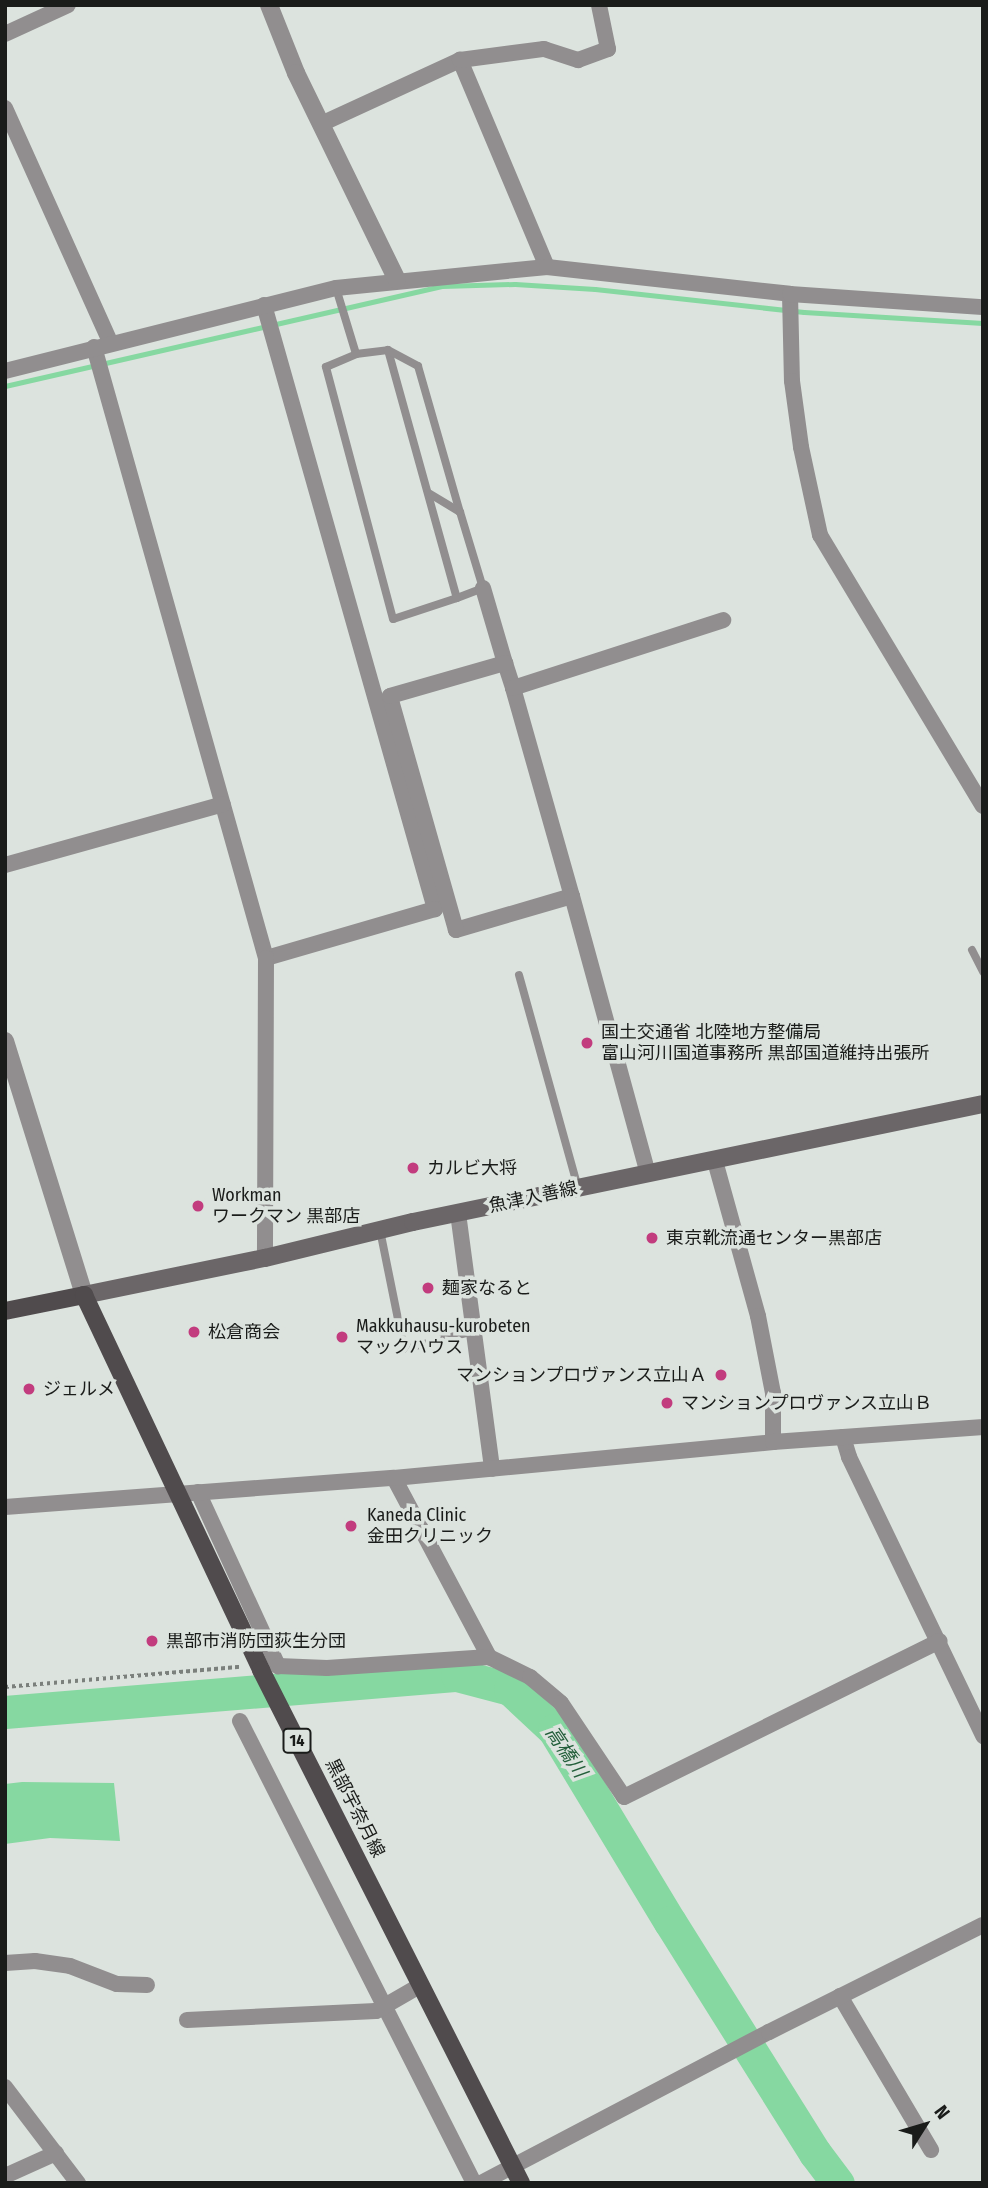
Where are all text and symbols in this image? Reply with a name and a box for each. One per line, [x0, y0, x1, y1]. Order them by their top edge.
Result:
place label: 国土交通省 北陸地方整備局 富山河川国道事務所 黒部国道維持出張所 [601, 1022, 929, 1064]
marker: 国土交通省 北陸地方整備局 富山河川国道事務所 黒部国道維持出張所 [579, 1035, 595, 1051]
place label: カルビ大将 [427, 1157, 517, 1179]
marker: カルビ大将 [405, 1160, 421, 1176]
street label: 魚津入善線 [487, 1177, 579, 1217]
place label: Workman ワークマン 黒部店 [212, 1185, 360, 1228]
marker: Workman ワークマン 黒部店 [190, 1198, 206, 1214]
place label: 東京靴流通センター黒部店 [666, 1227, 882, 1249]
marker: 東京靴流通センター黒部店 [644, 1230, 660, 1246]
place label: 麺家なると [442, 1277, 532, 1299]
marker: 麺家なると [420, 1280, 436, 1296]
place label: Makkuhausu-kurobeten マックハウス [356, 1316, 531, 1358]
place label: 松倉商会 [208, 1321, 280, 1343]
marker: 松倉商会 [186, 1324, 202, 1340]
marker: Makkuhausu-kurobeten マックハウス [334, 1329, 350, 1345]
place label: マンションプロヴァンス立山Ａ [455, 1364, 707, 1386]
marker: マンションプロヴァンス立山Ａ [713, 1367, 729, 1383]
place label: ジェルメ [43, 1378, 115, 1400]
marker: ジェルメ [21, 1381, 37, 1397]
place label: マンションプロヴァンス立山Ｂ [681, 1392, 933, 1414]
marker: マンションプロヴァンス立山Ｂ [659, 1395, 675, 1411]
place label: Kaneda Clinic 金田クリニック [367, 1505, 493, 1548]
marker: Kaneda Clinic 金田クリニック [341, 1516, 361, 1536]
place label: 黒部市消防団荻生分団 [166, 1630, 346, 1652]
marker: 黒部市消防団荻生分団 [144, 1633, 160, 1649]
water label: 高橋川 [541, 1722, 591, 1782]
road number: 14 [281, 1728, 313, 1754]
street label: 黒部宇奈月線 [321, 1755, 389, 1861]
north arrow [890, 2090, 960, 2160]
text: N [930, 2101, 955, 2124]

